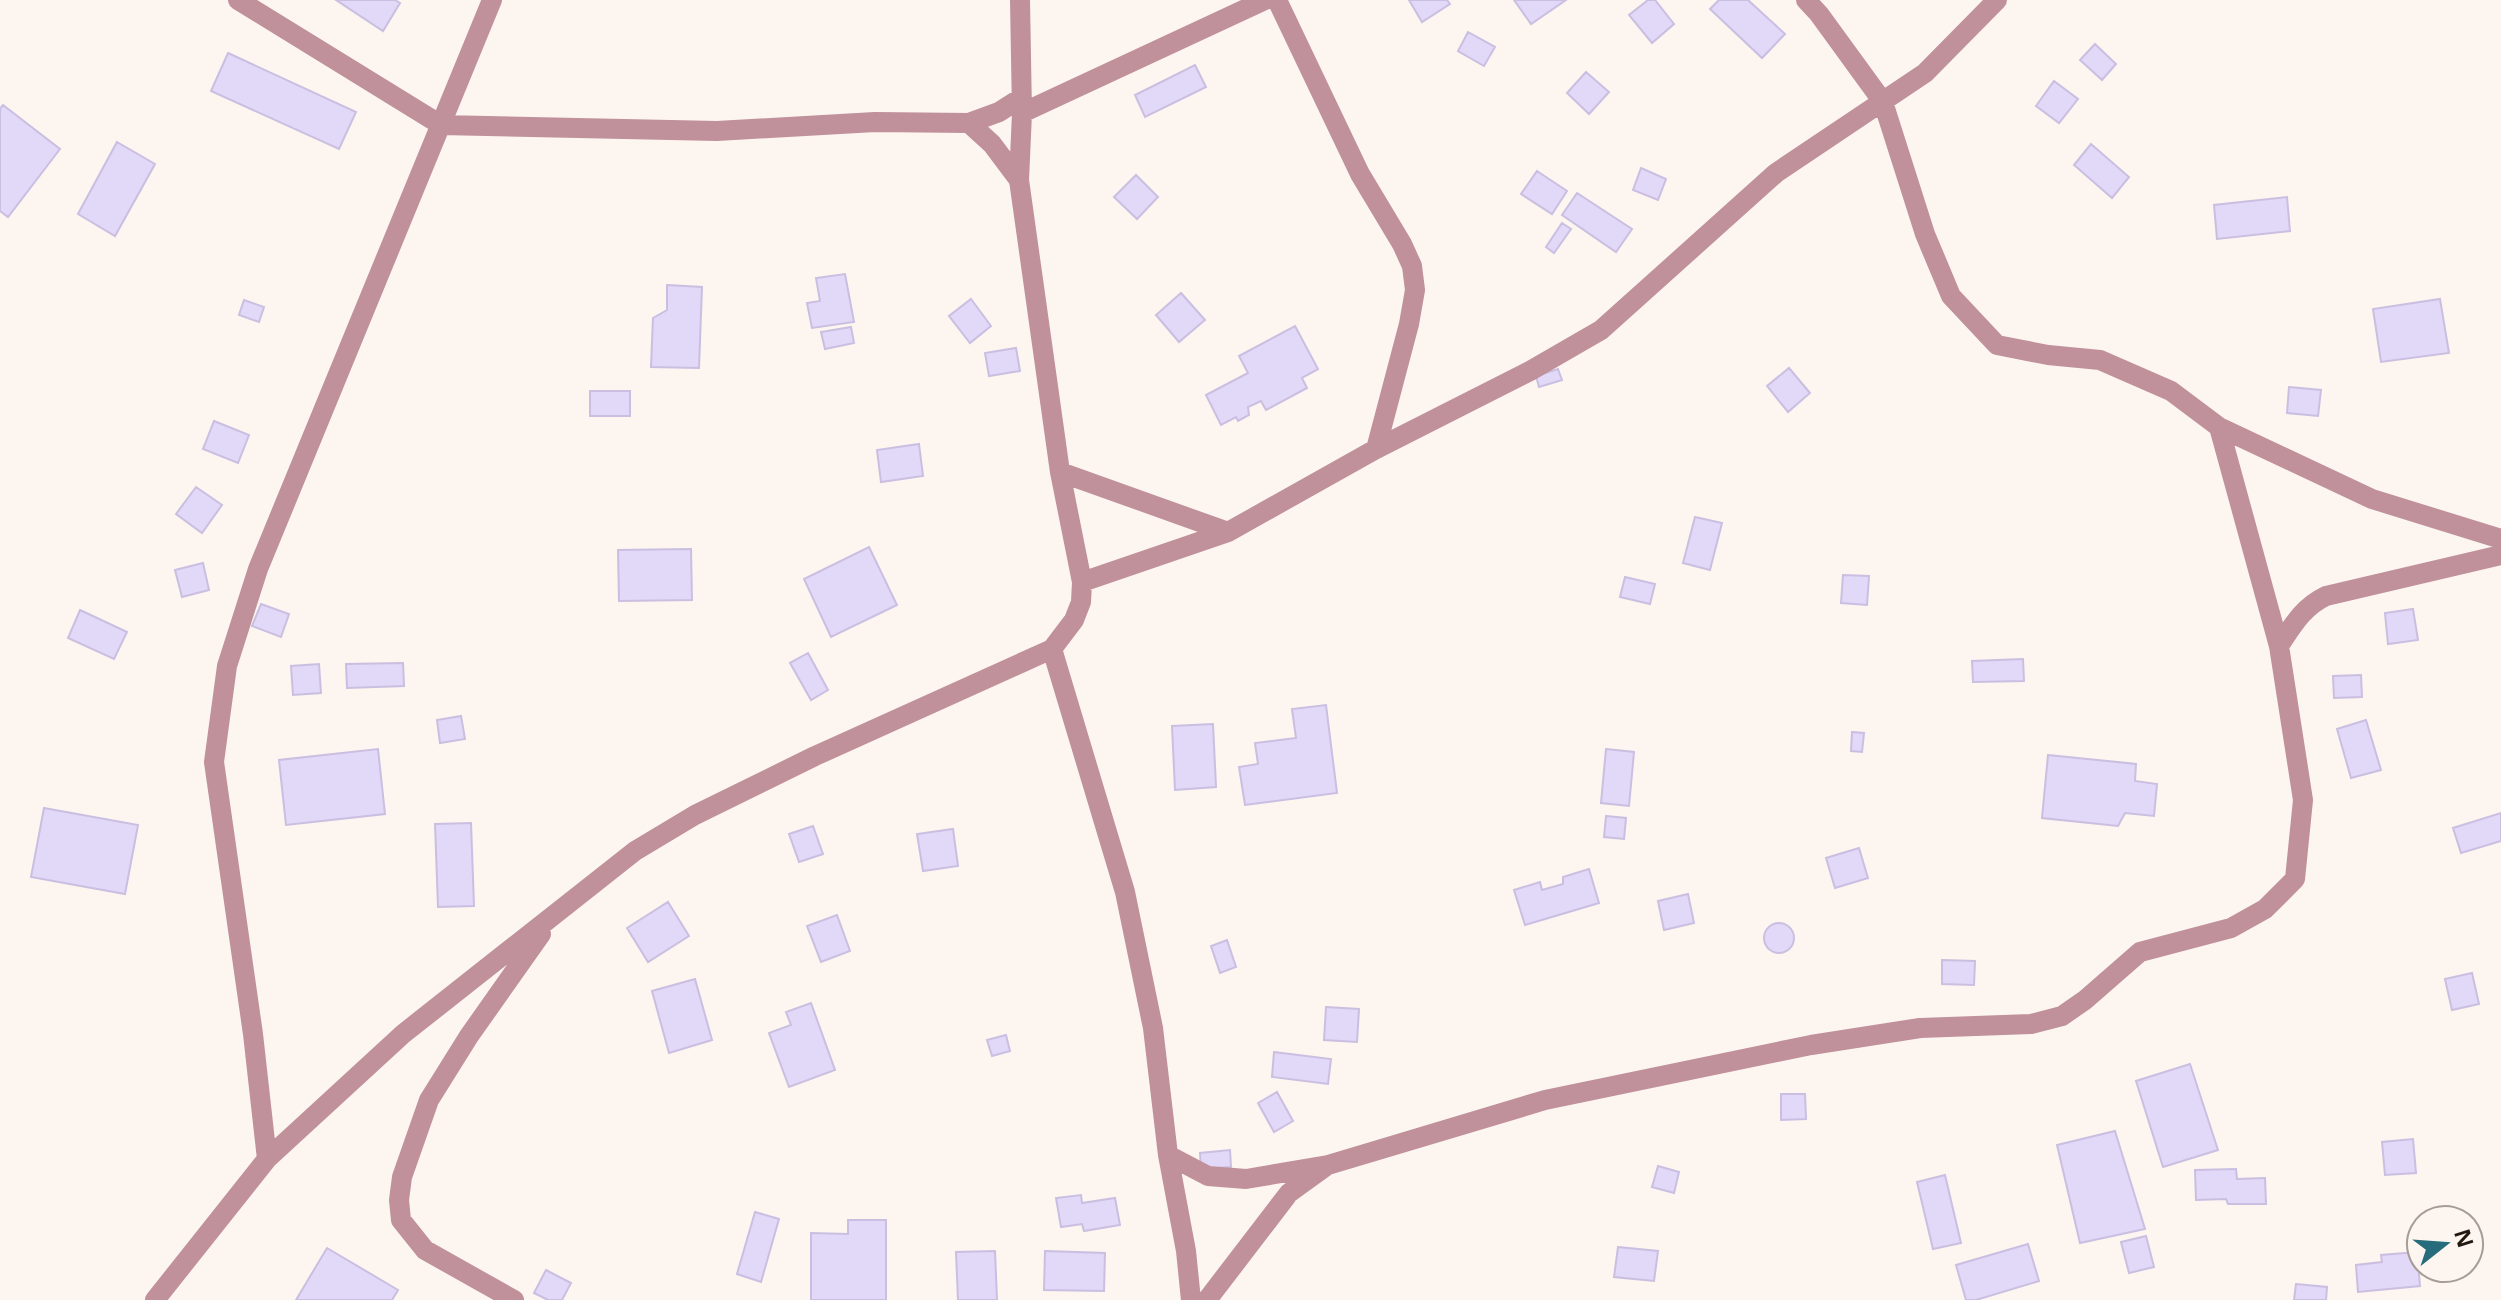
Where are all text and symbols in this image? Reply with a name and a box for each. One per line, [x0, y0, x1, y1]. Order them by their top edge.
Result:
north arrow [2405, 1204, 2485, 1284]
text: N [2448, 1225, 2482, 1251]

